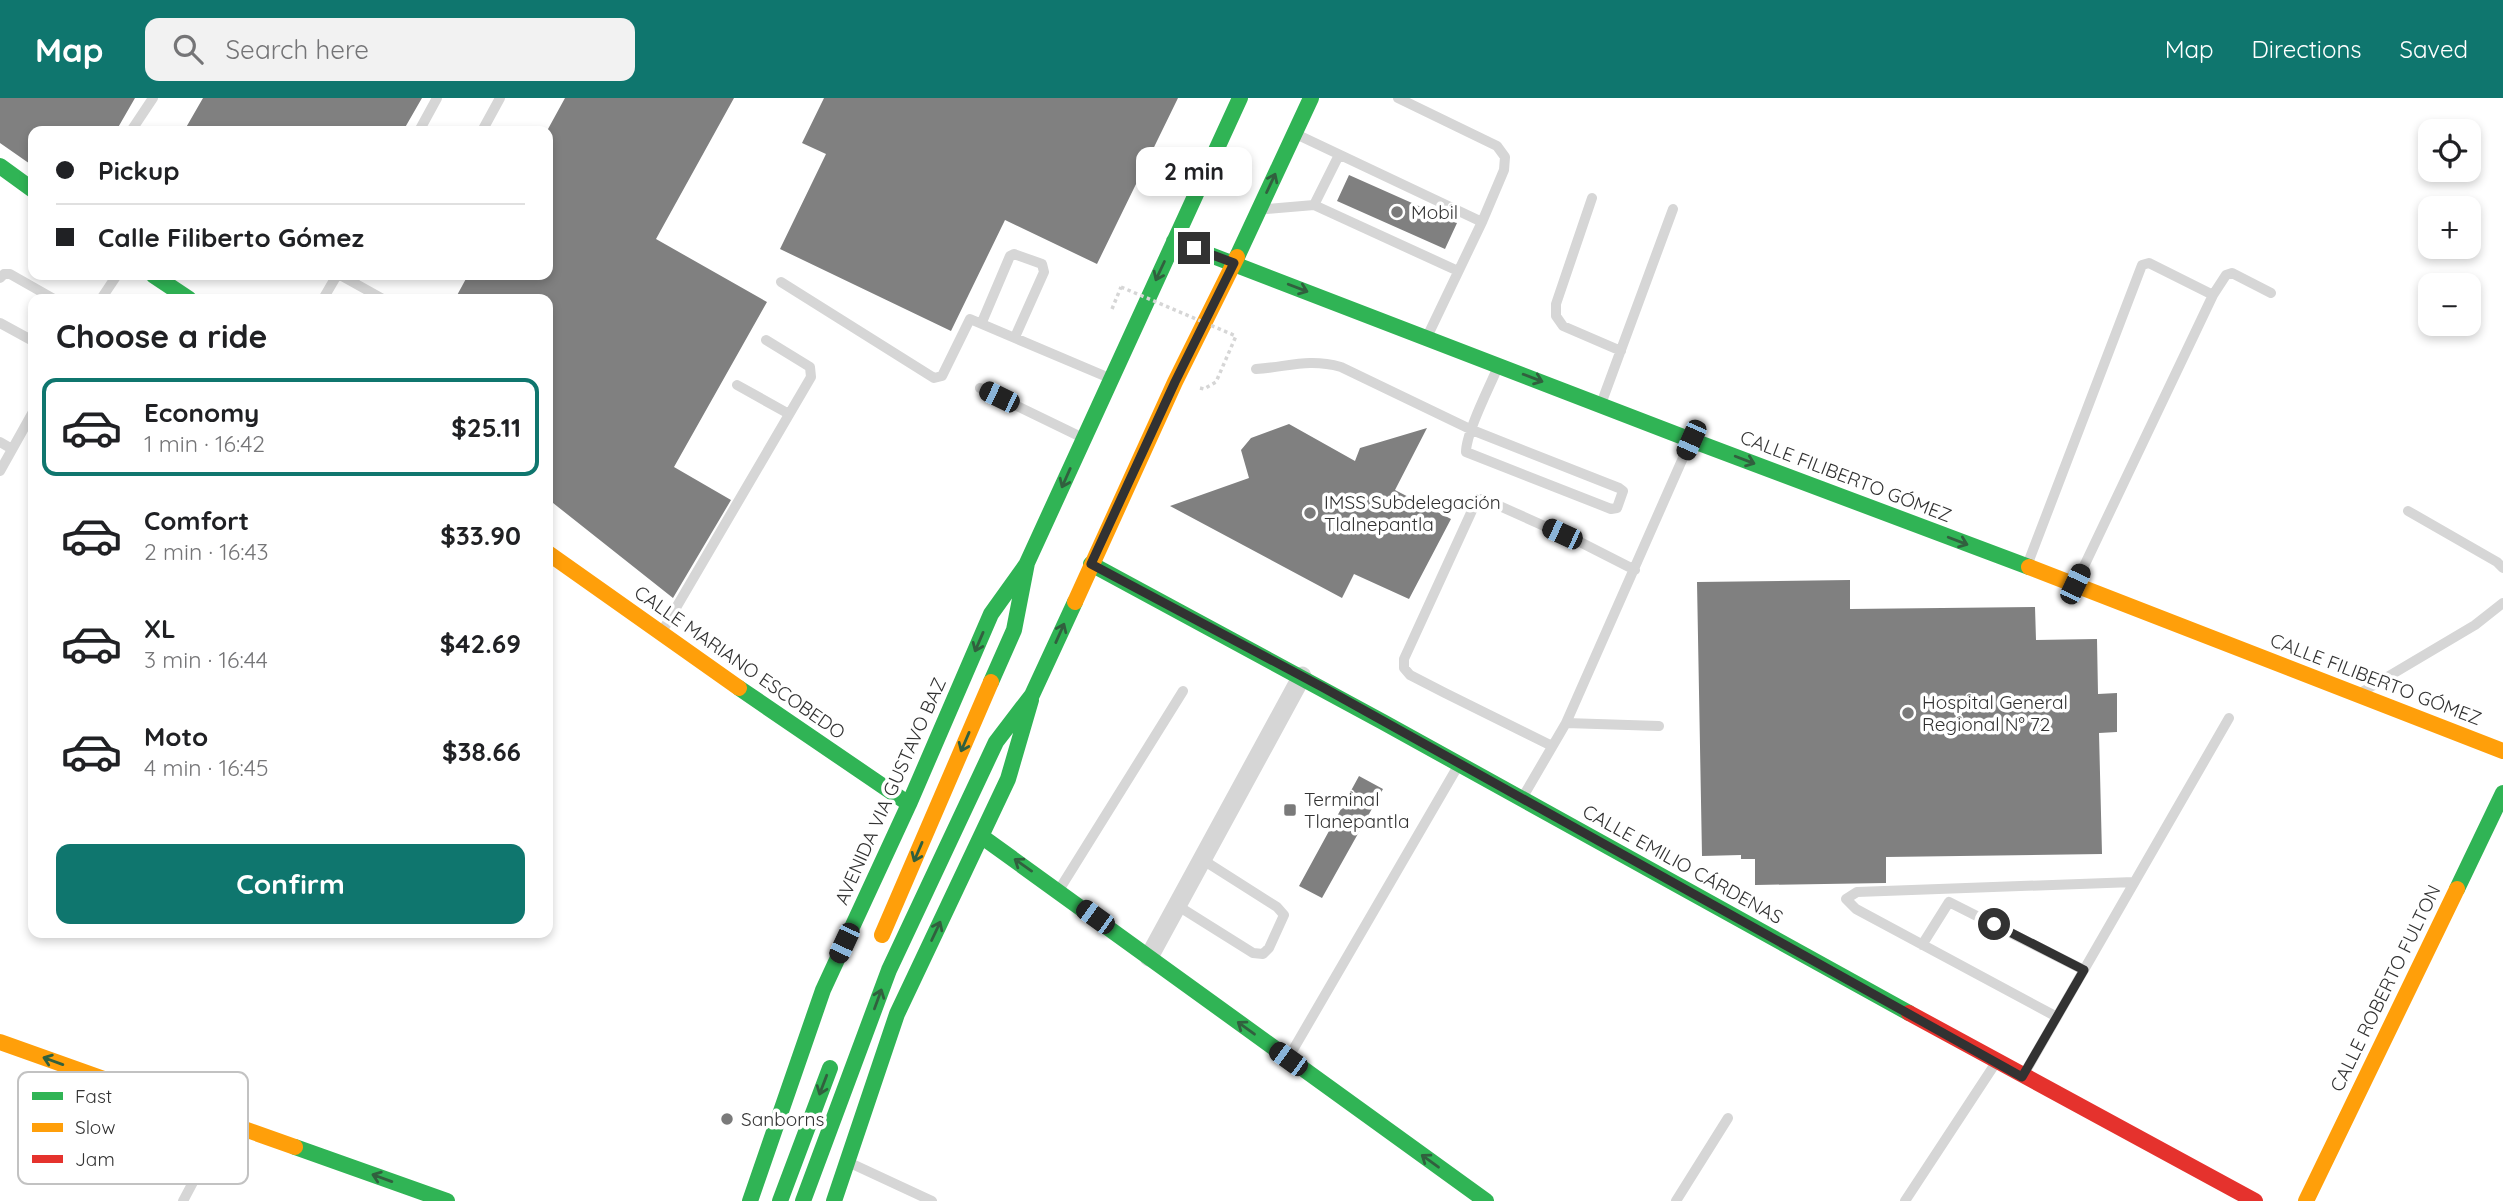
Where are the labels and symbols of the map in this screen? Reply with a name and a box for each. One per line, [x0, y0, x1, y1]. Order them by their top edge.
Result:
callout: 2 min [1136, 146, 1252, 195]
one-way arrow [1265, 173, 1278, 194]
place label: Mobil [1411, 200, 1458, 224]
marker: Mobil [1389, 204, 1405, 220]
route end [1178, 232, 1210, 264]
one-way arrow [1153, 260, 1166, 281]
one-way arrow [1286, 282, 1308, 295]
one-way arrow [1521, 373, 1543, 386]
car [976, 378, 1023, 416]
car [1673, 417, 1710, 463]
street label: CALLE FILIBERTO GÓMEZ [1737, 425, 1955, 527]
one-way arrow [1733, 455, 1755, 468]
one-way arrow [1059, 467, 1072, 488]
place label: IMSS Subdelegación Tlalnepantla [1324, 490, 1501, 536]
marker: IMSS Subdelegación Tlalnepantla [1302, 505, 1318, 521]
car [1539, 516, 1586, 552]
one-way arrow [1946, 535, 1968, 548]
car [2057, 561, 2094, 607]
street label: CALLE MARIANO ESCOBEDO [630, 580, 850, 744]
one-way arrow [1054, 623, 1067, 644]
street label: CALLE FILIBERTO GÓMEZ [2267, 628, 2485, 730]
one-way arrow [972, 631, 985, 652]
street label: AVENIDA VIA GUSTAVO BAZ [829, 674, 951, 908]
place label: Hospital General Regional N° 72 [1922, 690, 2068, 736]
marker: Hospital General Regional N° 72 [1900, 705, 1916, 721]
one-way arrow [958, 731, 971, 753]
place label: Terminal Tlanepantla [1304, 787, 1409, 833]
street label: CALLE EMILIO CÁRDENAS [1579, 799, 1787, 929]
marker: Terminal Tlanepantla [1282, 802, 1298, 818]
one-way arrow [911, 840, 924, 862]
one-way arrow [1014, 858, 1033, 872]
street label: CALLE ROBERTO FULTON [2324, 881, 2446, 1095]
car [1072, 896, 1119, 938]
route start [1978, 908, 2010, 940]
car [826, 920, 863, 966]
one-way arrow [930, 921, 943, 942]
one-way arrow [873, 989, 885, 1011]
one-way arrow [1237, 1021, 1256, 1035]
car [1265, 1038, 1312, 1080]
one-way arrow [42, 1053, 64, 1066]
legend [18, 1072, 248, 1184]
one-way arrow [816, 1073, 829, 1095]
text: Fast [75, 1084, 112, 1108]
place label: Sanborns [741, 1107, 824, 1131]
marker: Sanborns [719, 1111, 735, 1127]
text: Slow [75, 1115, 116, 1139]
text: Jam [75, 1147, 115, 1171]
one-way arrow [1421, 1154, 1440, 1169]
one-way arrow [372, 1171, 394, 1183]

